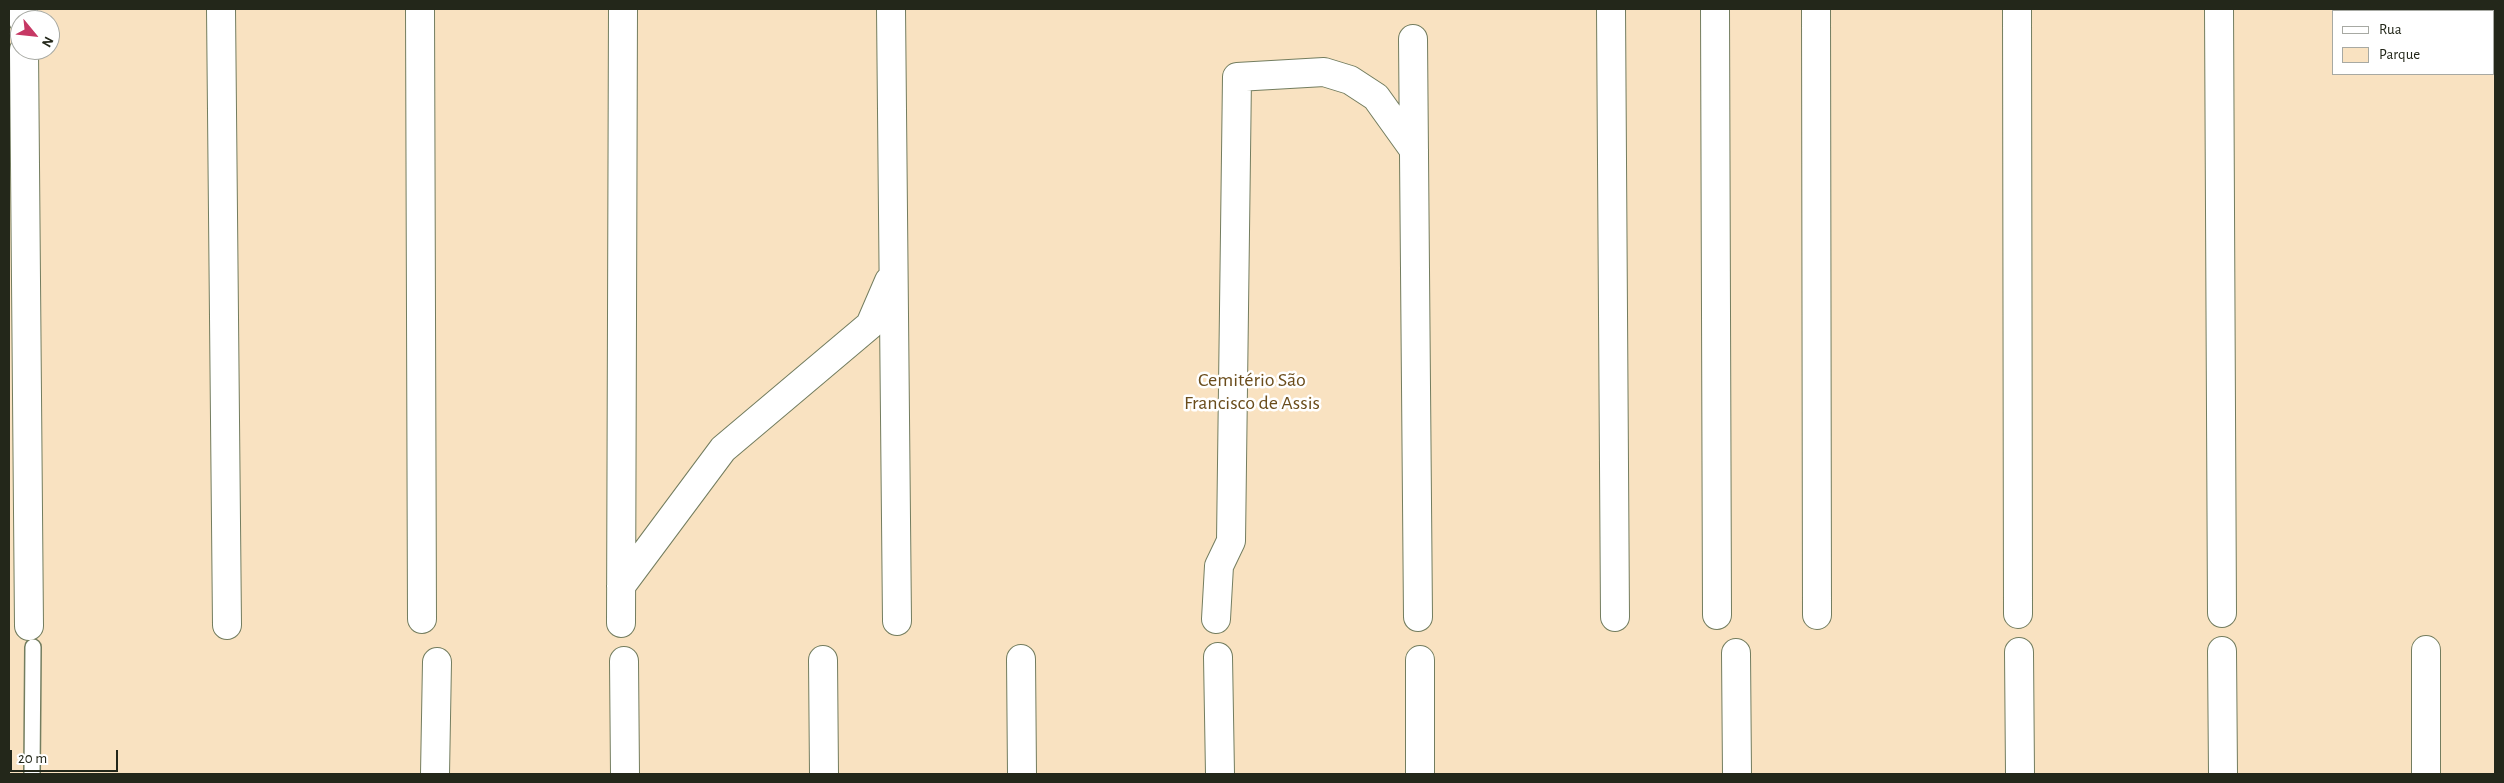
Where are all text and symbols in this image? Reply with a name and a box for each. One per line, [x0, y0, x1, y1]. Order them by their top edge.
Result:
north arrow [10, 10, 60, 60]
legend [2332, 10, 2494, 75]
text: Rua [2379, 22, 2402, 37]
text: N [39, 34, 56, 49]
text: Parque [2379, 47, 2420, 62]
park label: Cemitério São Francisco de Assis [1184, 368, 1320, 415]
scale bar [12, 740, 120, 772]
text: 20 m [18, 751, 47, 766]

